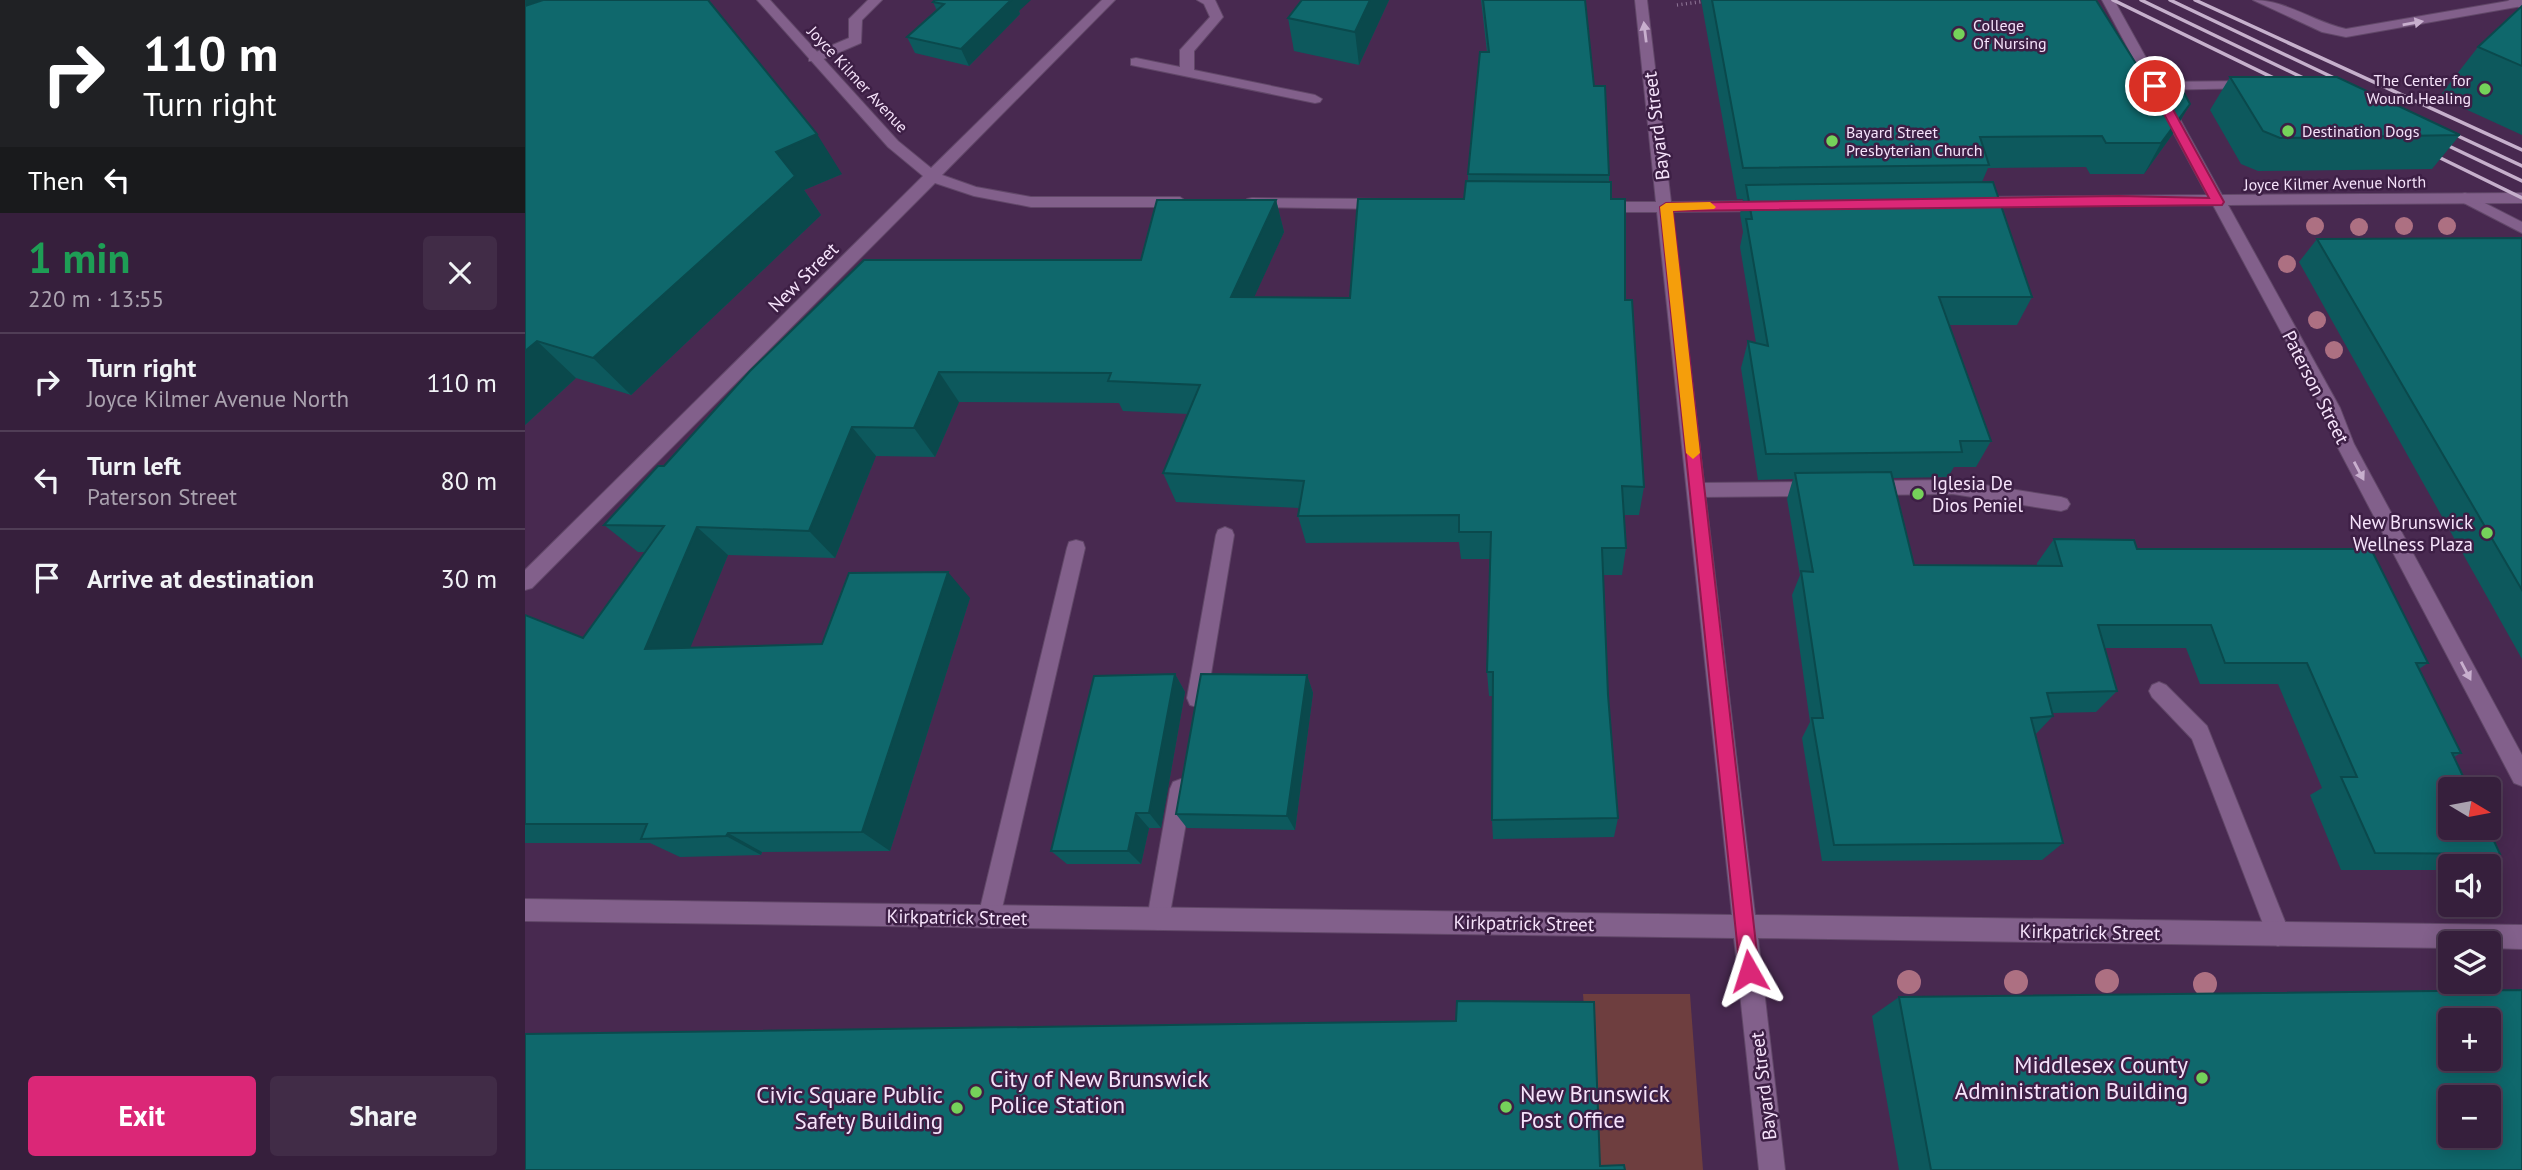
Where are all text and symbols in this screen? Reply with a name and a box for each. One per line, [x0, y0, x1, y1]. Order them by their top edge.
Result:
place label: College Of Nursing [1973, 15, 2047, 53]
one-way arrow [2403, 17, 2425, 28]
text: 110 m [143, 21, 278, 85]
street label: Joyce Kilmer Avenue [803, 21, 913, 136]
one-way arrow [1639, 21, 1650, 43]
marker: College Of Nursing [1951, 26, 1967, 42]
icon: right [28, 28, 119, 119]
pin [2125, 56, 2185, 116]
icon: arrive [2136, 67, 2174, 105]
street label: Bayard Street [1637, 70, 1675, 182]
place label: The Center for Wound Healing [2366, 70, 2472, 108]
marker: The Center for Wound Healing [2477, 81, 2493, 97]
text: Turn right [143, 83, 277, 125]
place label: Destination Dogs [2302, 121, 2420, 141]
place label: Bayard Street Presbyterian Church [1846, 122, 1983, 160]
marker: Destination Dogs [2280, 123, 2296, 139]
marker: Bayard Street Presbyterian Church [1824, 133, 1840, 149]
icon: left [98, 161, 136, 199]
text: Then [28, 164, 84, 197]
street label: Joyce Kilmer Avenue North [2243, 171, 2426, 195]
text: 1 min [28, 230, 130, 285]
button: close [423, 236, 497, 310]
street label: New Street [763, 237, 843, 317]
text: 220 m · 13:55 [28, 284, 164, 313]
street label: Paterson Street [2277, 326, 2355, 448]
text: Turn right [87, 351, 196, 384]
icon: right [28, 363, 66, 401]
text: 110 m [426, 366, 497, 399]
text: Joyce Kilmer Avenue North [87, 384, 349, 413]
text: Turn left [87, 449, 181, 482]
icon: left [28, 461, 66, 499]
one-way arrow [2352, 461, 2364, 481]
text: 80 m [441, 464, 497, 497]
place label: Iglesia De Dios Peniel [1932, 471, 2024, 517]
text: Paterson Street [87, 482, 237, 511]
marker: Iglesia De Dios Peniel [1910, 486, 1926, 502]
place label: New Brunswick Wellness Plaza [2349, 510, 2473, 556]
marker: New Brunswick Wellness Plaza [2479, 525, 2495, 541]
icon: arrive [28, 559, 66, 597]
text: Arrive at destination [87, 562, 314, 595]
text: 30 m [441, 562, 497, 595]
one-way arrow [2460, 661, 2472, 681]
north arrow [2438, 777, 2501, 840]
map controls [2438, 777, 2501, 1148]
button: sound [2438, 854, 2501, 917]
street label: Kirkpatrick Street [886, 904, 1028, 930]
street label: Kirkpatrick Street [1453, 910, 1595, 936]
street label: Kirkpatrick Street [2019, 919, 2161, 945]
button: layers [2438, 931, 2501, 994]
position arrow [1712, 934, 1786, 1008]
button: + [2438, 1008, 2501, 1071]
street label: Bayard Street [1744, 1030, 1782, 1142]
place label: Middlesex County Administration Building [1955, 1050, 2188, 1105]
place label: City of New Brunswick Police Station [990, 1064, 1208, 1119]
marker: Middlesex County Administration Building [2194, 1070, 2210, 1086]
button: Exit [28, 1076, 256, 1156]
button: Share [270, 1076, 497, 1156]
place label: New Brunswick Post Office [1520, 1079, 1670, 1134]
place label: Civic Square Public Safety Building [756, 1080, 943, 1135]
marker: City of New Brunswick Police Station [968, 1084, 984, 1100]
button: − [2438, 1085, 2501, 1148]
marker: New Brunswick Post Office [1498, 1099, 1514, 1115]
marker: Civic Square Public Safety Building [949, 1100, 965, 1116]

